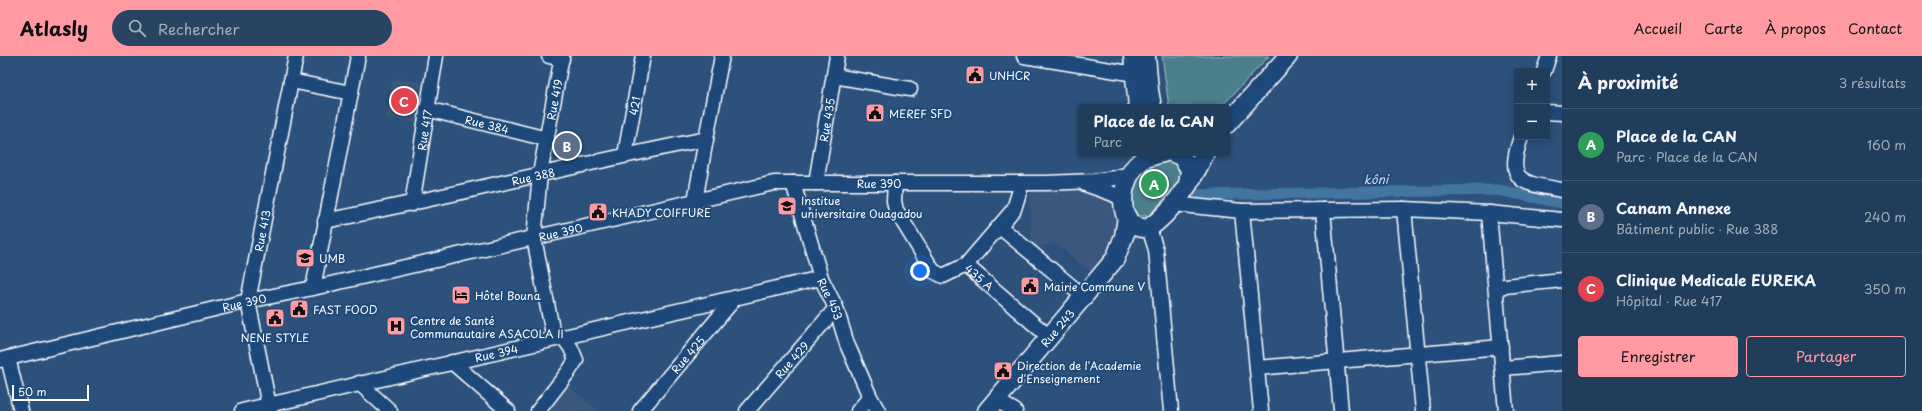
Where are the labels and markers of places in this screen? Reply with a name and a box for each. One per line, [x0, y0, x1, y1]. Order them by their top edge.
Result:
public building icon: UNHCR [964, 64, 986, 86]
place label: UNHCR [989, 67, 1031, 84]
pin: C [391, 86, 417, 116]
public building icon: MEREF SFD [864, 102, 886, 124]
place label: MEREF SFD [889, 105, 952, 122]
pin: B [554, 131, 580, 161]
pin: A [1141, 169, 1167, 199]
place label: Institue universitaire Ouagadou [801, 192, 922, 222]
school or university icon: Institue universitaire Ouagadou [776, 195, 798, 217]
public building icon: KHADY COIFFURE [587, 201, 609, 223]
place label: KHADY COIFFURE [612, 204, 711, 221]
school or university icon: UMB [294, 247, 316, 269]
place label: UMB [319, 250, 345, 267]
public building icon: Mairie Commune V [1019, 275, 1041, 297]
place label: Mairie Commune V [1044, 278, 1145, 295]
hotel icon: Hôtel Bouna [450, 284, 472, 306]
place label: Hôtel Bouna [475, 287, 541, 304]
public building icon: FAST FOOD [288, 298, 310, 320]
place label: FAST FOOD [313, 301, 377, 318]
public building icon: NENE STYLE [264, 307, 286, 329]
place label: Centre de Santé Communautaire ASACOLA II [410, 312, 564, 342]
hospital icon: Centre de Santé Communautaire ASACOLA II [385, 315, 407, 337]
place label: NENE STYLE [241, 329, 309, 346]
place label: Direction de l'Academie d'Enseignement [1017, 357, 1142, 387]
public building icon: Direction de l'Academie d'Enseignement [992, 360, 1014, 382]

